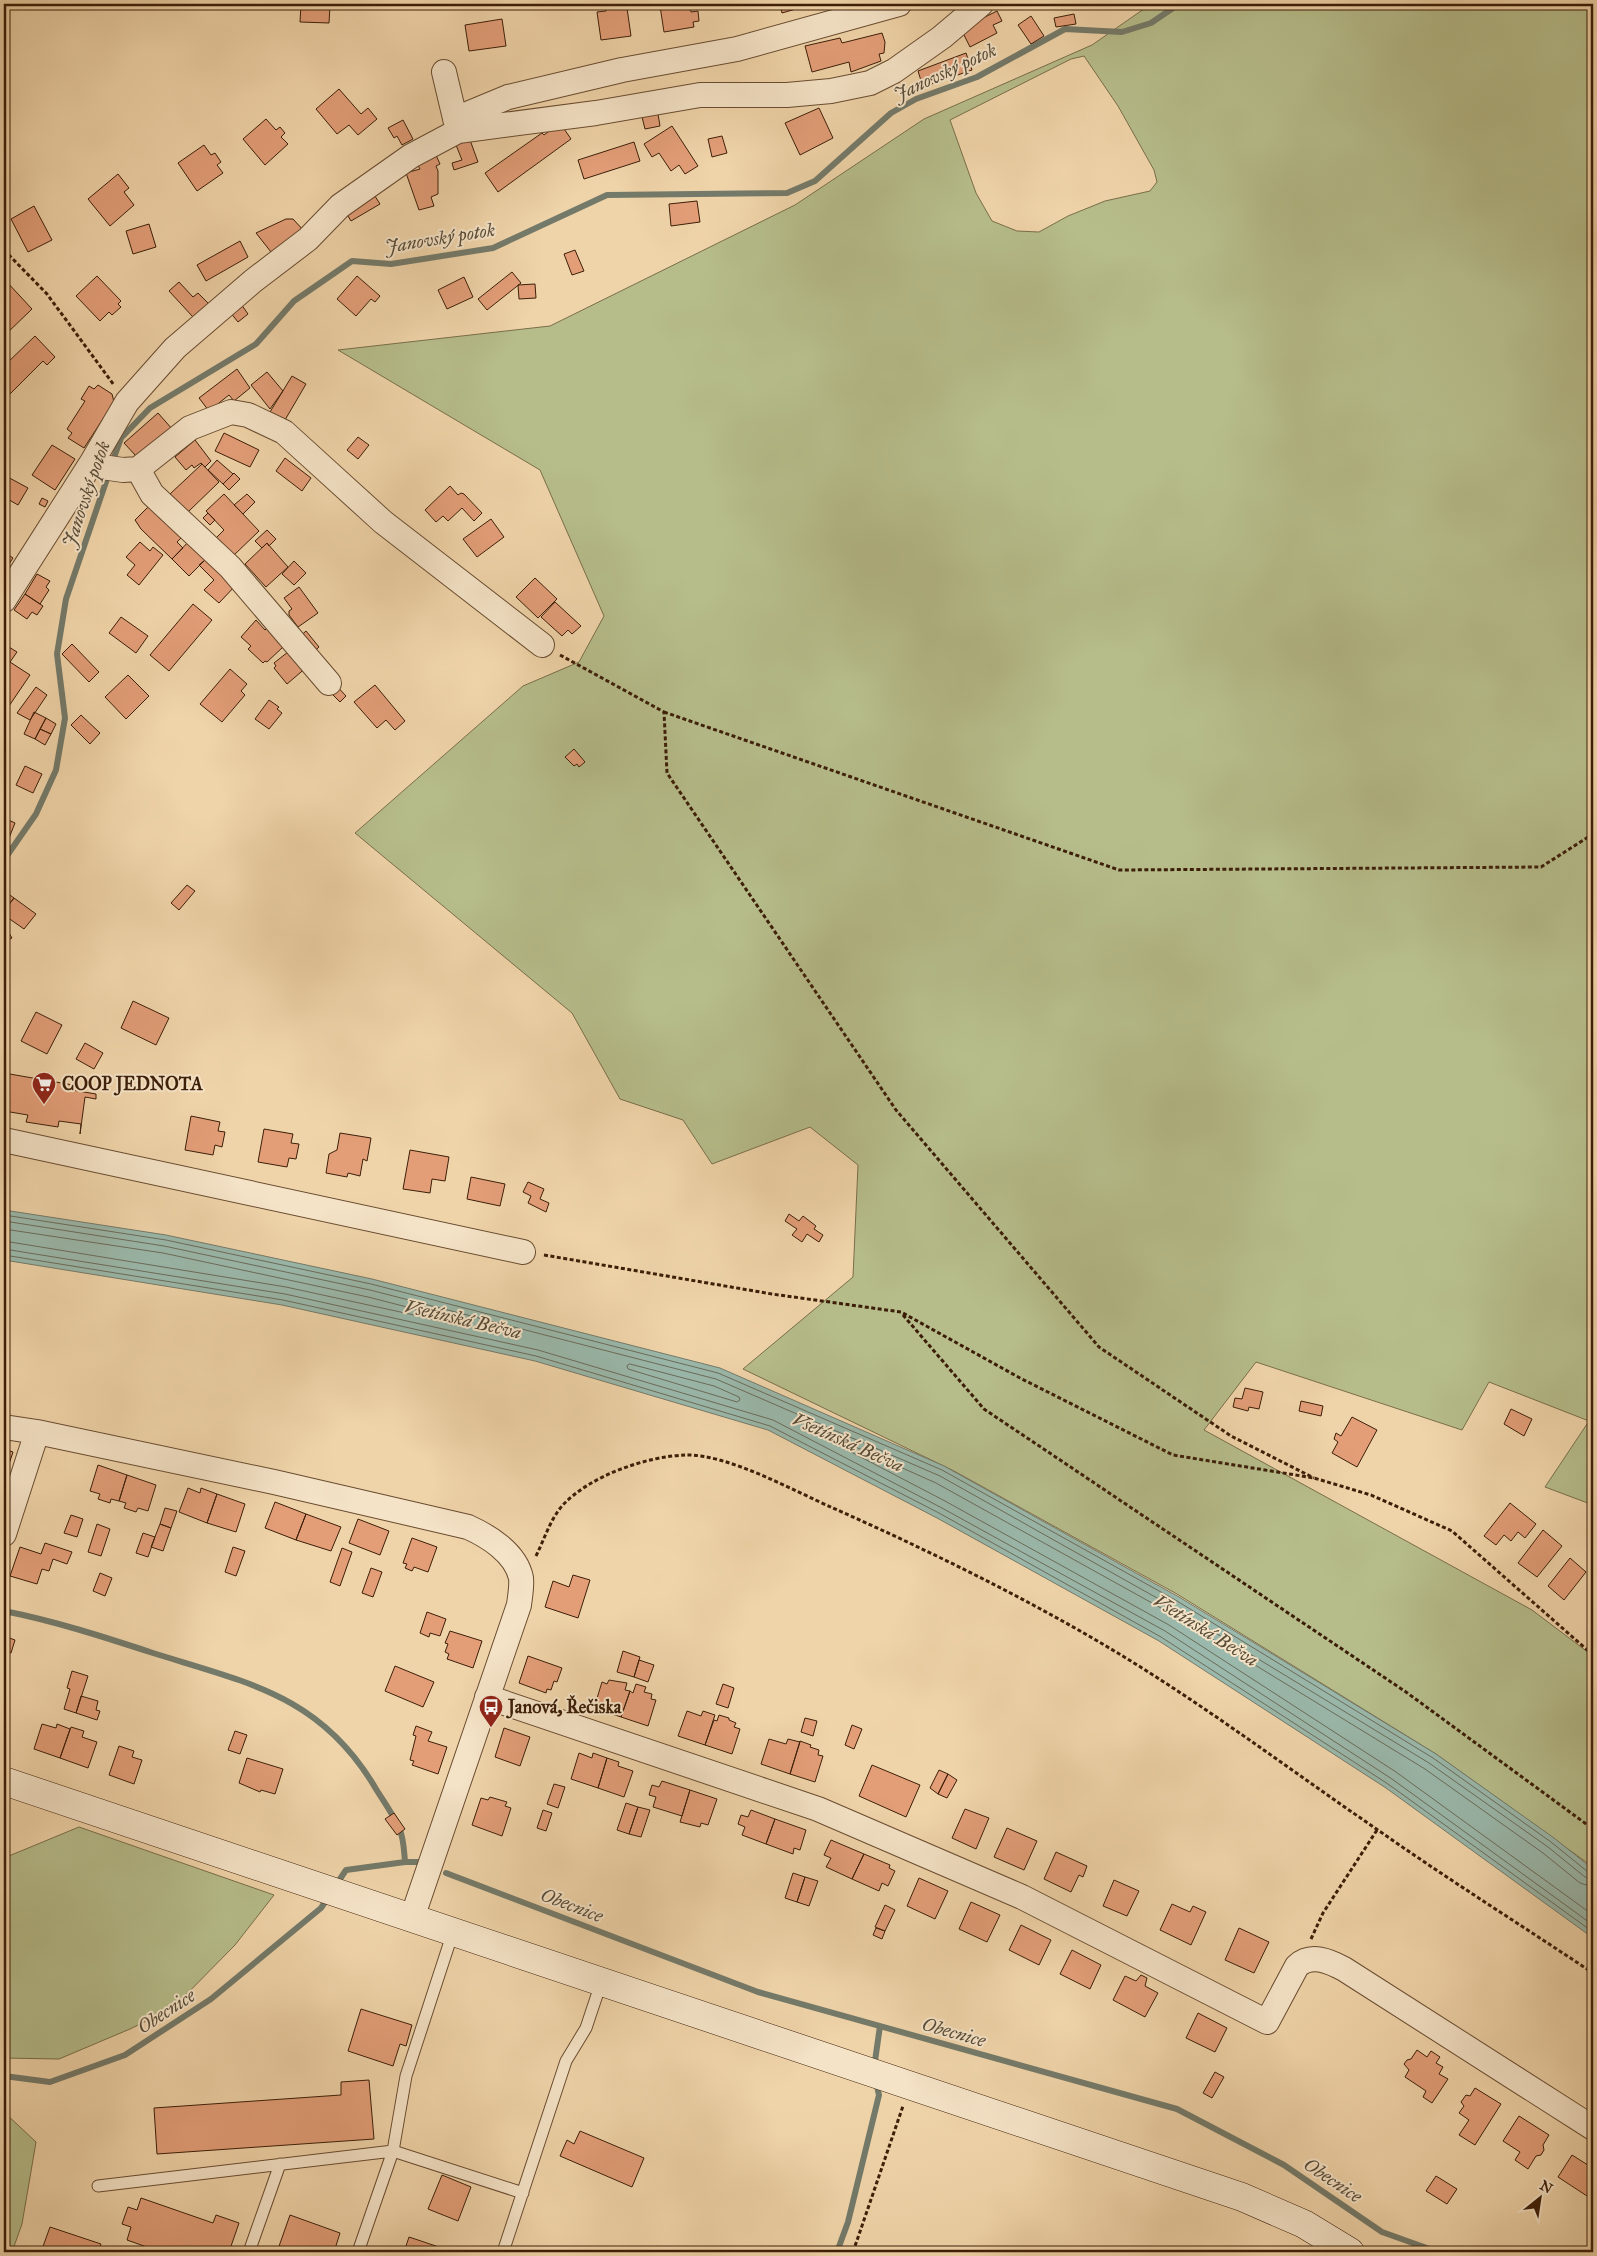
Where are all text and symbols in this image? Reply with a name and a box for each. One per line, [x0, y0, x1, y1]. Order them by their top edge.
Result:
water label: Janovský potok [889, 38, 1001, 107]
water label: Janovský potok [382, 218, 497, 259]
water label: Janovský potok [57, 437, 116, 551]
supermarket icon: COOP JEDNOTA [31, 1071, 57, 1105]
place label: COOP JEDNOTA [62, 1073, 204, 1096]
water label: Vsetínská Bečva [402, 1294, 524, 1344]
water label: Vsetínská Bečva [789, 1407, 907, 1477]
water label: Vsetínská Bečva [1149, 1589, 1263, 1671]
bus stop icon: Janová, Řečiska [478, 1694, 504, 1728]
place label: Janová, Řečiska [506, 1695, 622, 1719]
water label: Obecnice [538, 1883, 607, 1928]
water label: Obecnice [133, 1983, 200, 2038]
water label: Obecnice [920, 2012, 989, 2052]
water label: Obecnice [1300, 2152, 1367, 2208]
north arrow [1514, 2174, 1564, 2224]
text: N [1537, 2177, 1556, 2198]

